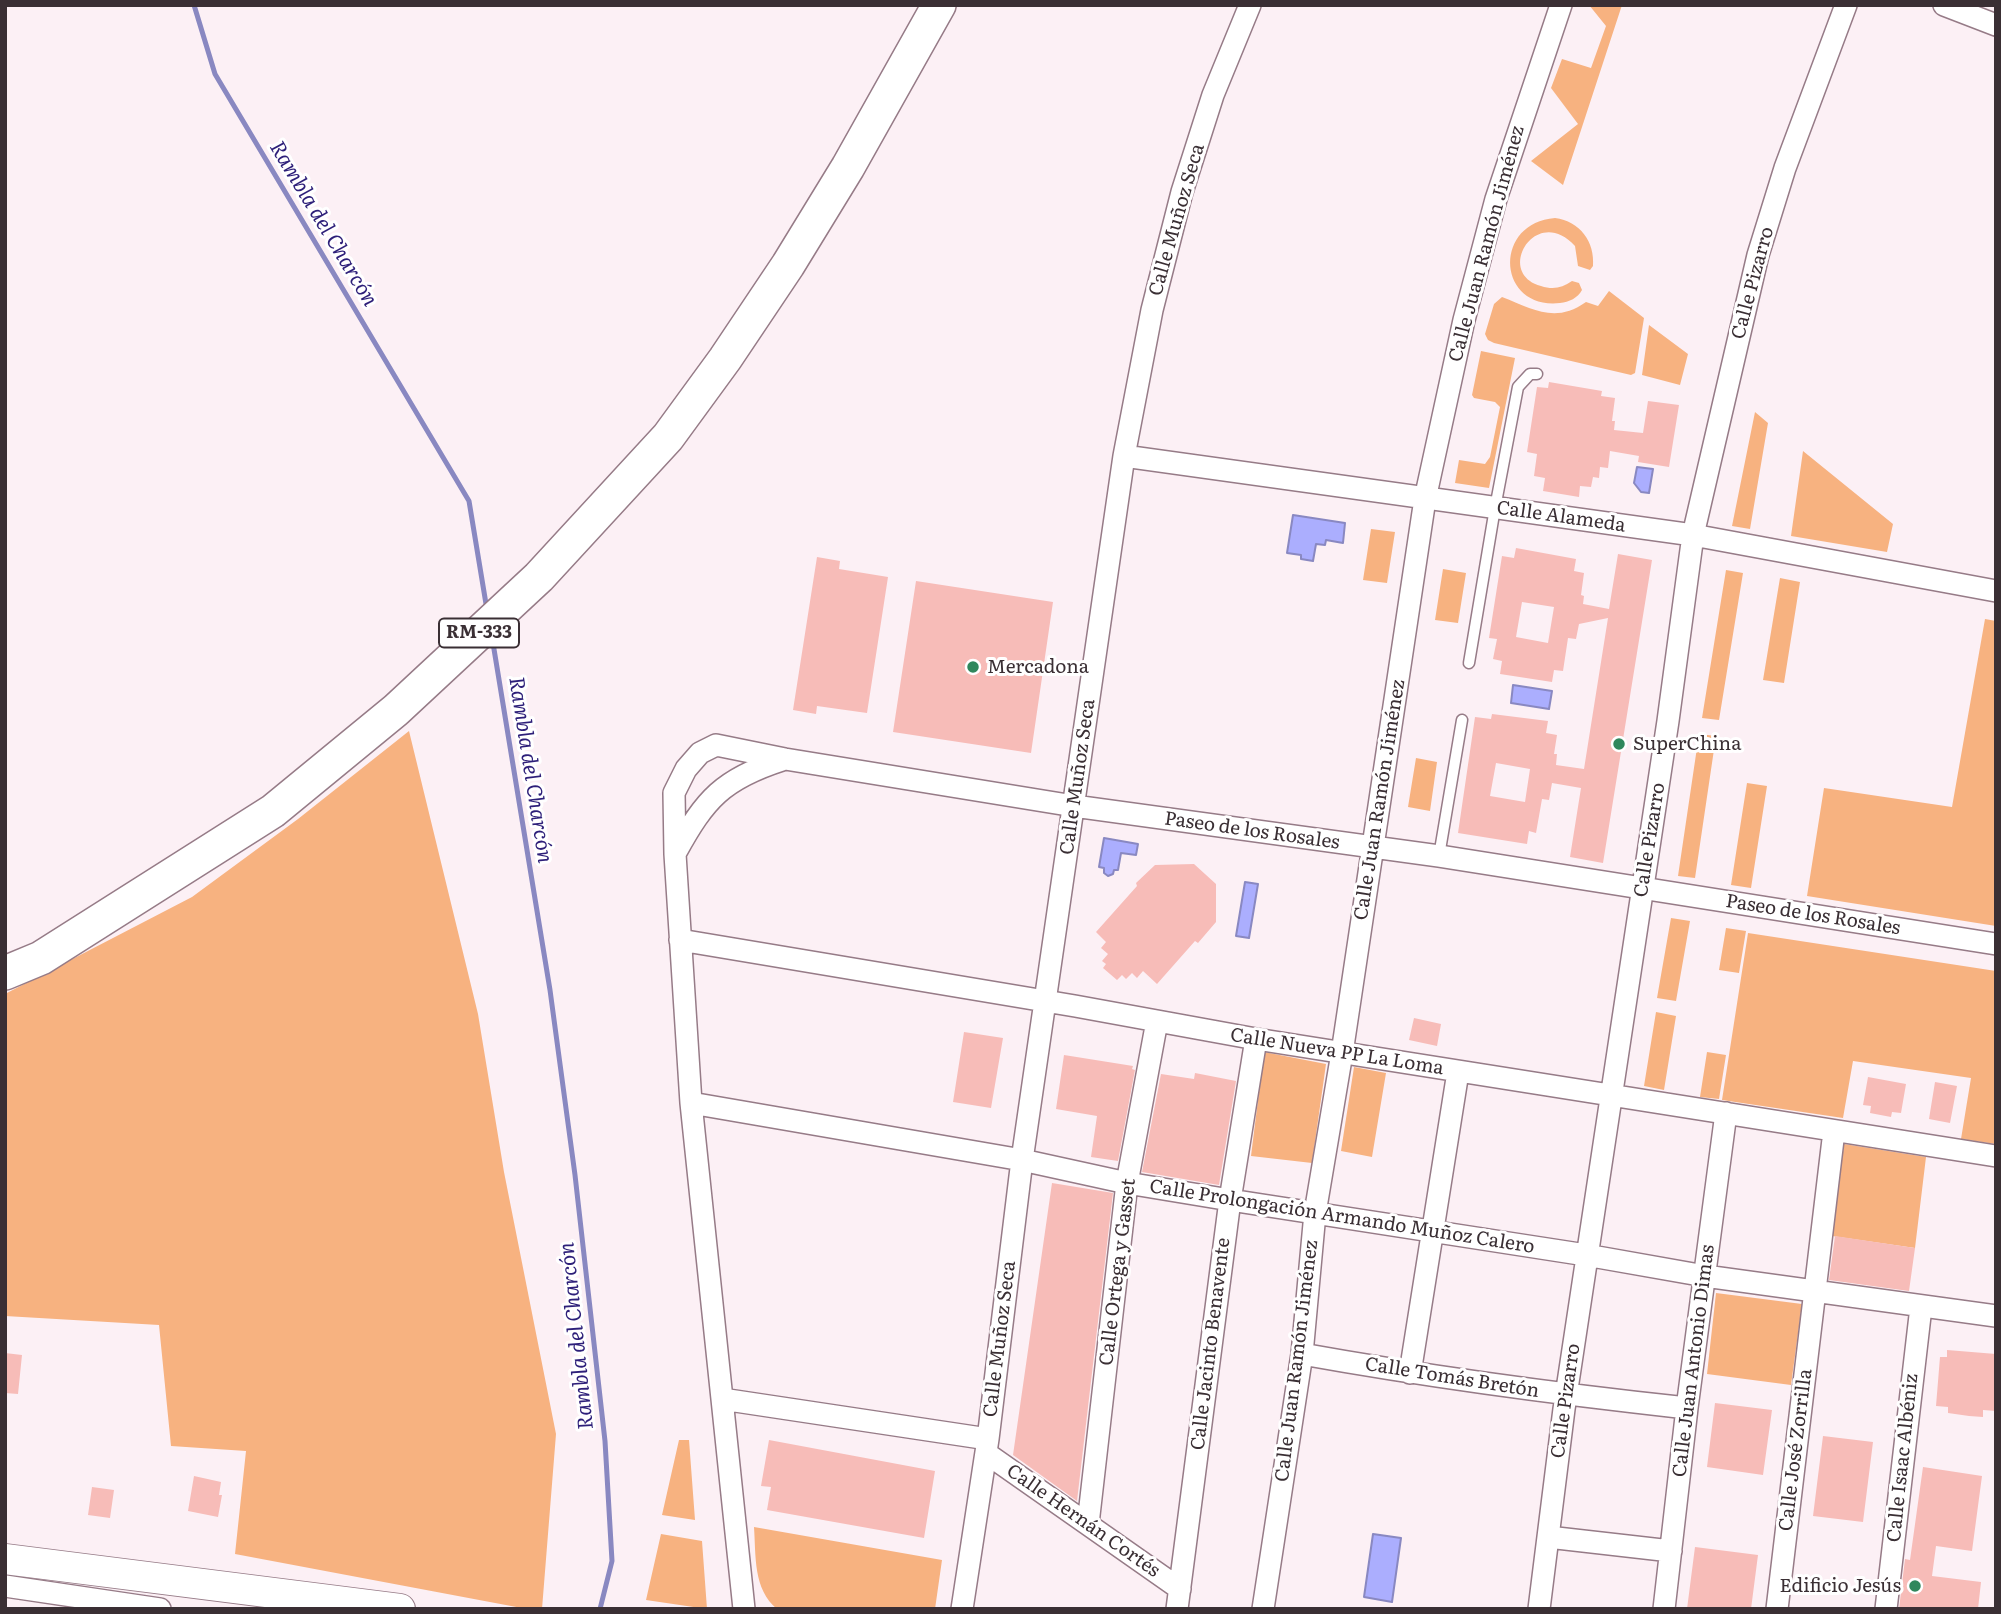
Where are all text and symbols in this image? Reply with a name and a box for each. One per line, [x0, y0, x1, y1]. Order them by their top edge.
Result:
street label: Calle Juan Ramón Jiménez [1444, 123, 1530, 365]
water label: Rambla del Charcón [264, 137, 382, 311]
street label: Calle Muñoz Seca [1144, 141, 1210, 299]
street label: Calle Pizarro [1727, 224, 1779, 342]
street label: Calle Alameda [1495, 497, 1627, 537]
road number: RM-333 [439, 618, 519, 648]
place label: Mercadona [987, 656, 1089, 678]
marker: Mercadona [965, 659, 981, 675]
water label: Rambla del Charcón [503, 675, 557, 865]
street label: Calle Juan Ramón Jiménez [1350, 678, 1410, 922]
street label: Calle Muñoz Seca [1056, 698, 1100, 856]
place label: SuperChina [1633, 733, 1741, 755]
marker: SuperChina [1611, 736, 1627, 752]
street label: Calle Pizarro [1630, 781, 1670, 899]
street label: Paseo de los Rosales [1163, 807, 1341, 855]
street label: Paseo de los Rosales [1724, 890, 1902, 940]
street label: Calle Nueva PP La Loma [1229, 1024, 1445, 1080]
street label: Calle Prolongación Armando Muñoz Calero [1148, 1175, 1536, 1259]
street label: Calle Ortega y Gasset [1095, 1177, 1141, 1367]
street label: Calle Jacinto Benavente [1187, 1236, 1235, 1452]
street label: Calle Juan Ramón Jiménez [1271, 1239, 1323, 1483]
water label: Rambla del Charcón [555, 1241, 599, 1431]
street label: Calle Juan Antonio Dimas [1668, 1244, 1720, 1478]
street label: Calle Muñoz Seca [979, 1260, 1021, 1418]
street label: Calle Pizarro [1547, 1342, 1585, 1460]
street label: Calle Tomás Bretón [1363, 1353, 1541, 1403]
street label: Calle José Zorrilla [1775, 1368, 1817, 1532]
street label: Calle Isaac Albéniz [1883, 1373, 1923, 1543]
street label: Calle Hernán Cortés [1002, 1459, 1164, 1583]
place label: Edificio Jesús [1779, 1575, 1901, 1597]
marker: Edificio Jesús [1907, 1578, 1923, 1594]

